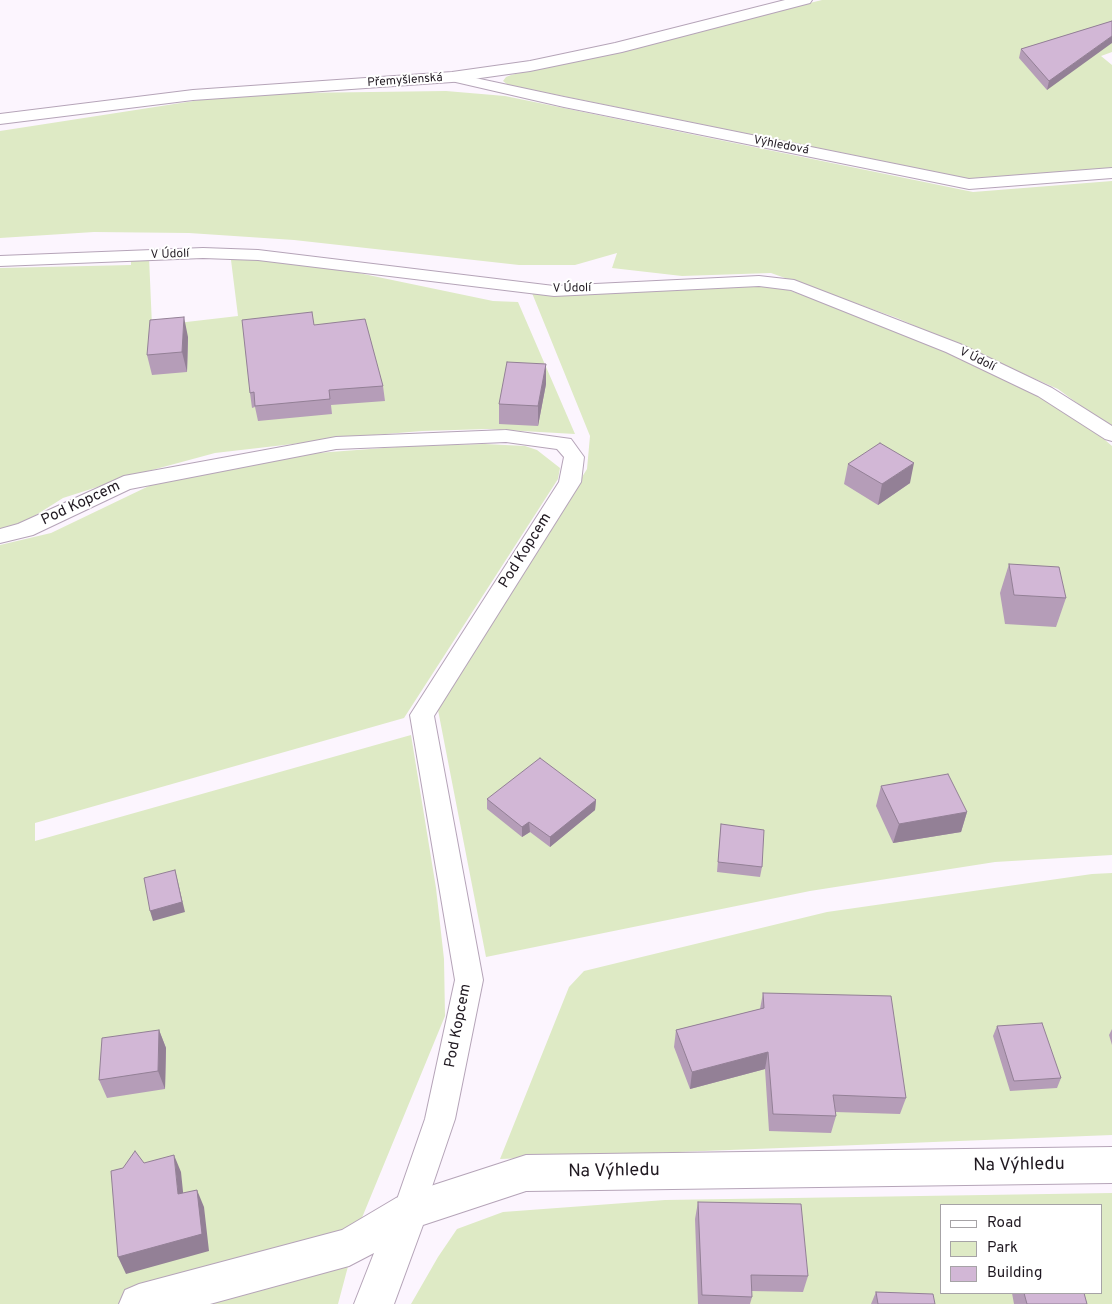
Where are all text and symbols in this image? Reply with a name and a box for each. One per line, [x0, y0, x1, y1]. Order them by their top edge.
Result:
street label: Přemyšlenská [367, 71, 443, 91]
street label: Výhledová [752, 134, 810, 158]
street label: V Údolí [150, 247, 190, 263]
street label: V Údolí [553, 281, 591, 297]
street label: V Údolí [957, 345, 997, 375]
street label: Pod Kopcem [39, 478, 123, 530]
street label: Pod Kopcem [496, 510, 556, 592]
street label: Pod Kopcem [442, 982, 476, 1070]
street label: Na Výhledu [973, 1154, 1065, 1178]
street label: Na Výhledu [568, 1160, 660, 1184]
legend [940, 1204, 1102, 1294]
text: Road [987, 1214, 1022, 1233]
text: Park [987, 1239, 1018, 1258]
text: Building [987, 1264, 1042, 1283]

